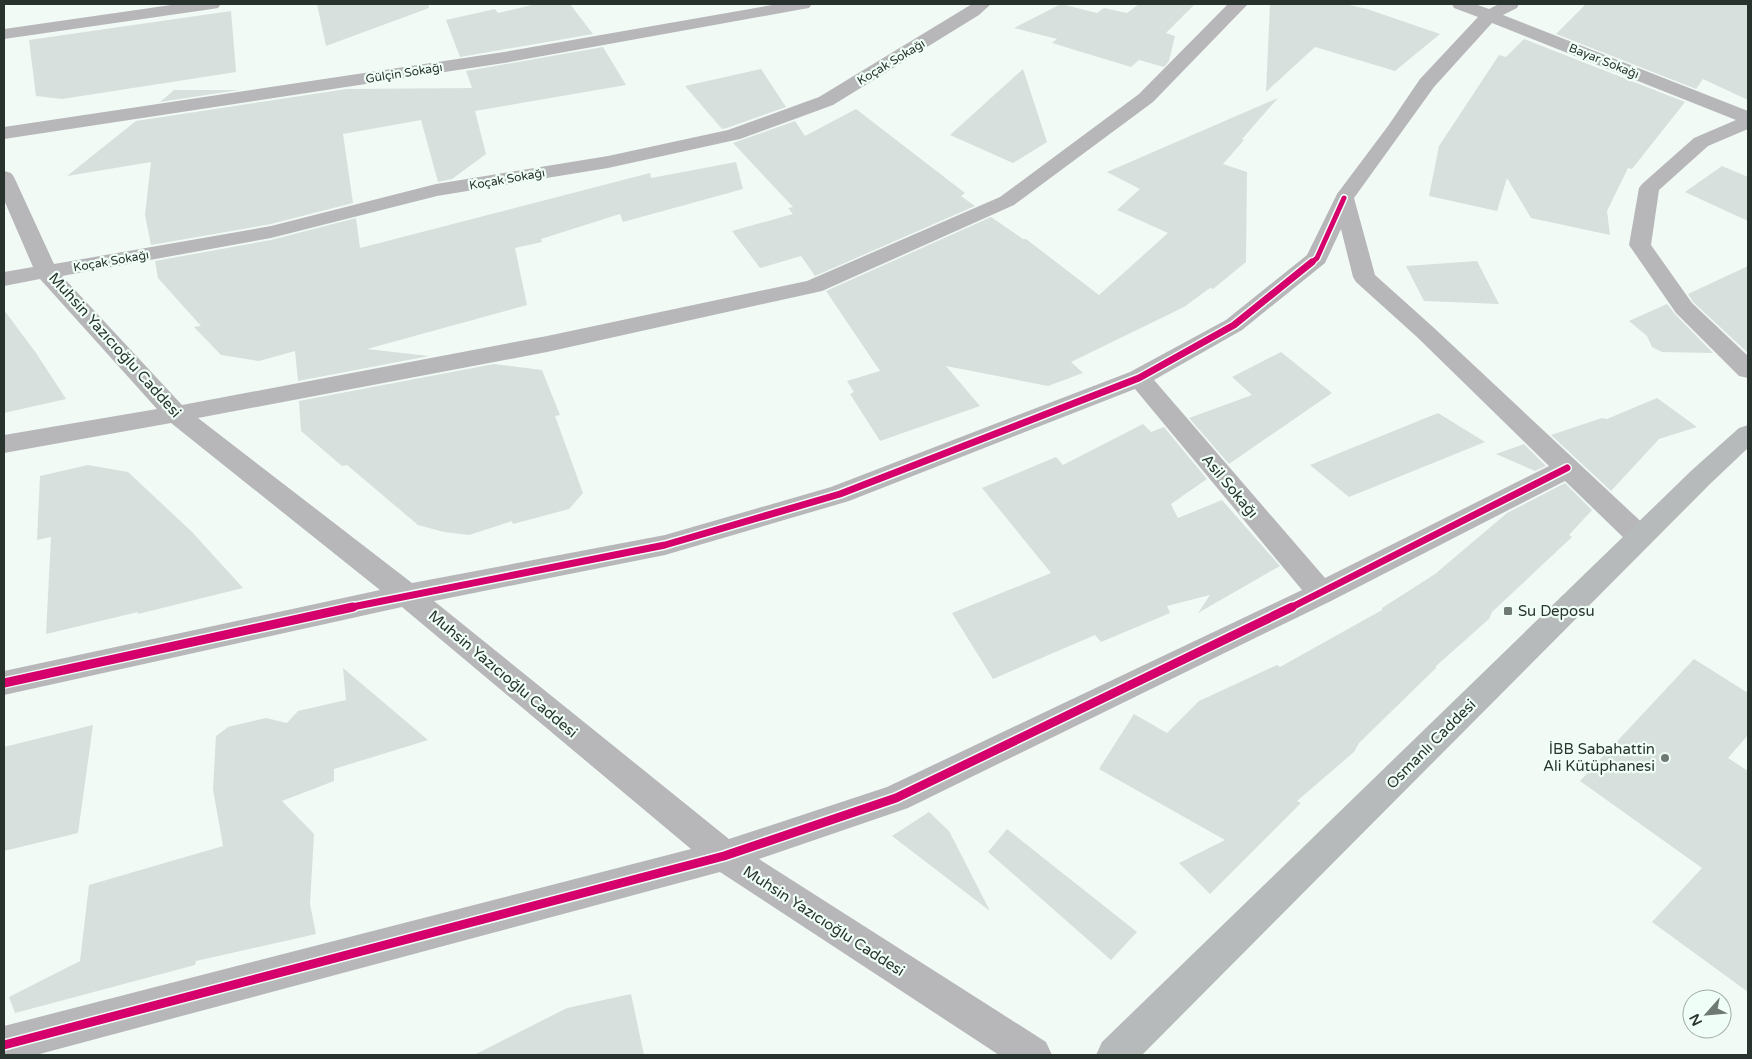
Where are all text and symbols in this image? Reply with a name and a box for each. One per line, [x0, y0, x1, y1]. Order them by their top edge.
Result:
street label: Koçak Sokağı [855, 36, 927, 88]
street label: Bayar Sokağı [1567, 41, 1641, 81]
street label: Gülçin Sokağı [365, 60, 443, 86]
street label: Koçak Sokağı [468, 165, 546, 193]
street label: Koçak Sokağı [72, 247, 150, 275]
street label: Muhsin Yazıcıoğlu Caddesi [45, 269, 185, 421]
street label: Asil Sokağı [1198, 450, 1262, 522]
place label: Su Deposu [1518, 602, 1595, 620]
marker: Su Deposu [1502, 605, 1514, 617]
street label: Muhsin Yazıcıoğlu Caddesi [425, 606, 581, 742]
street label: Osmanlı Caddesi [1382, 695, 1480, 793]
place label: İBB Sabahattin Ali Kütüphanesi [1543, 740, 1655, 775]
marker: İBB Sabahattin Ali Kütüphanesi [1659, 752, 1671, 764]
street label: Muhsin Yazıcıoğlu Caddesi [740, 862, 908, 980]
north arrow [1682, 989, 1732, 1039]
text: N [1686, 1011, 1706, 1029]

